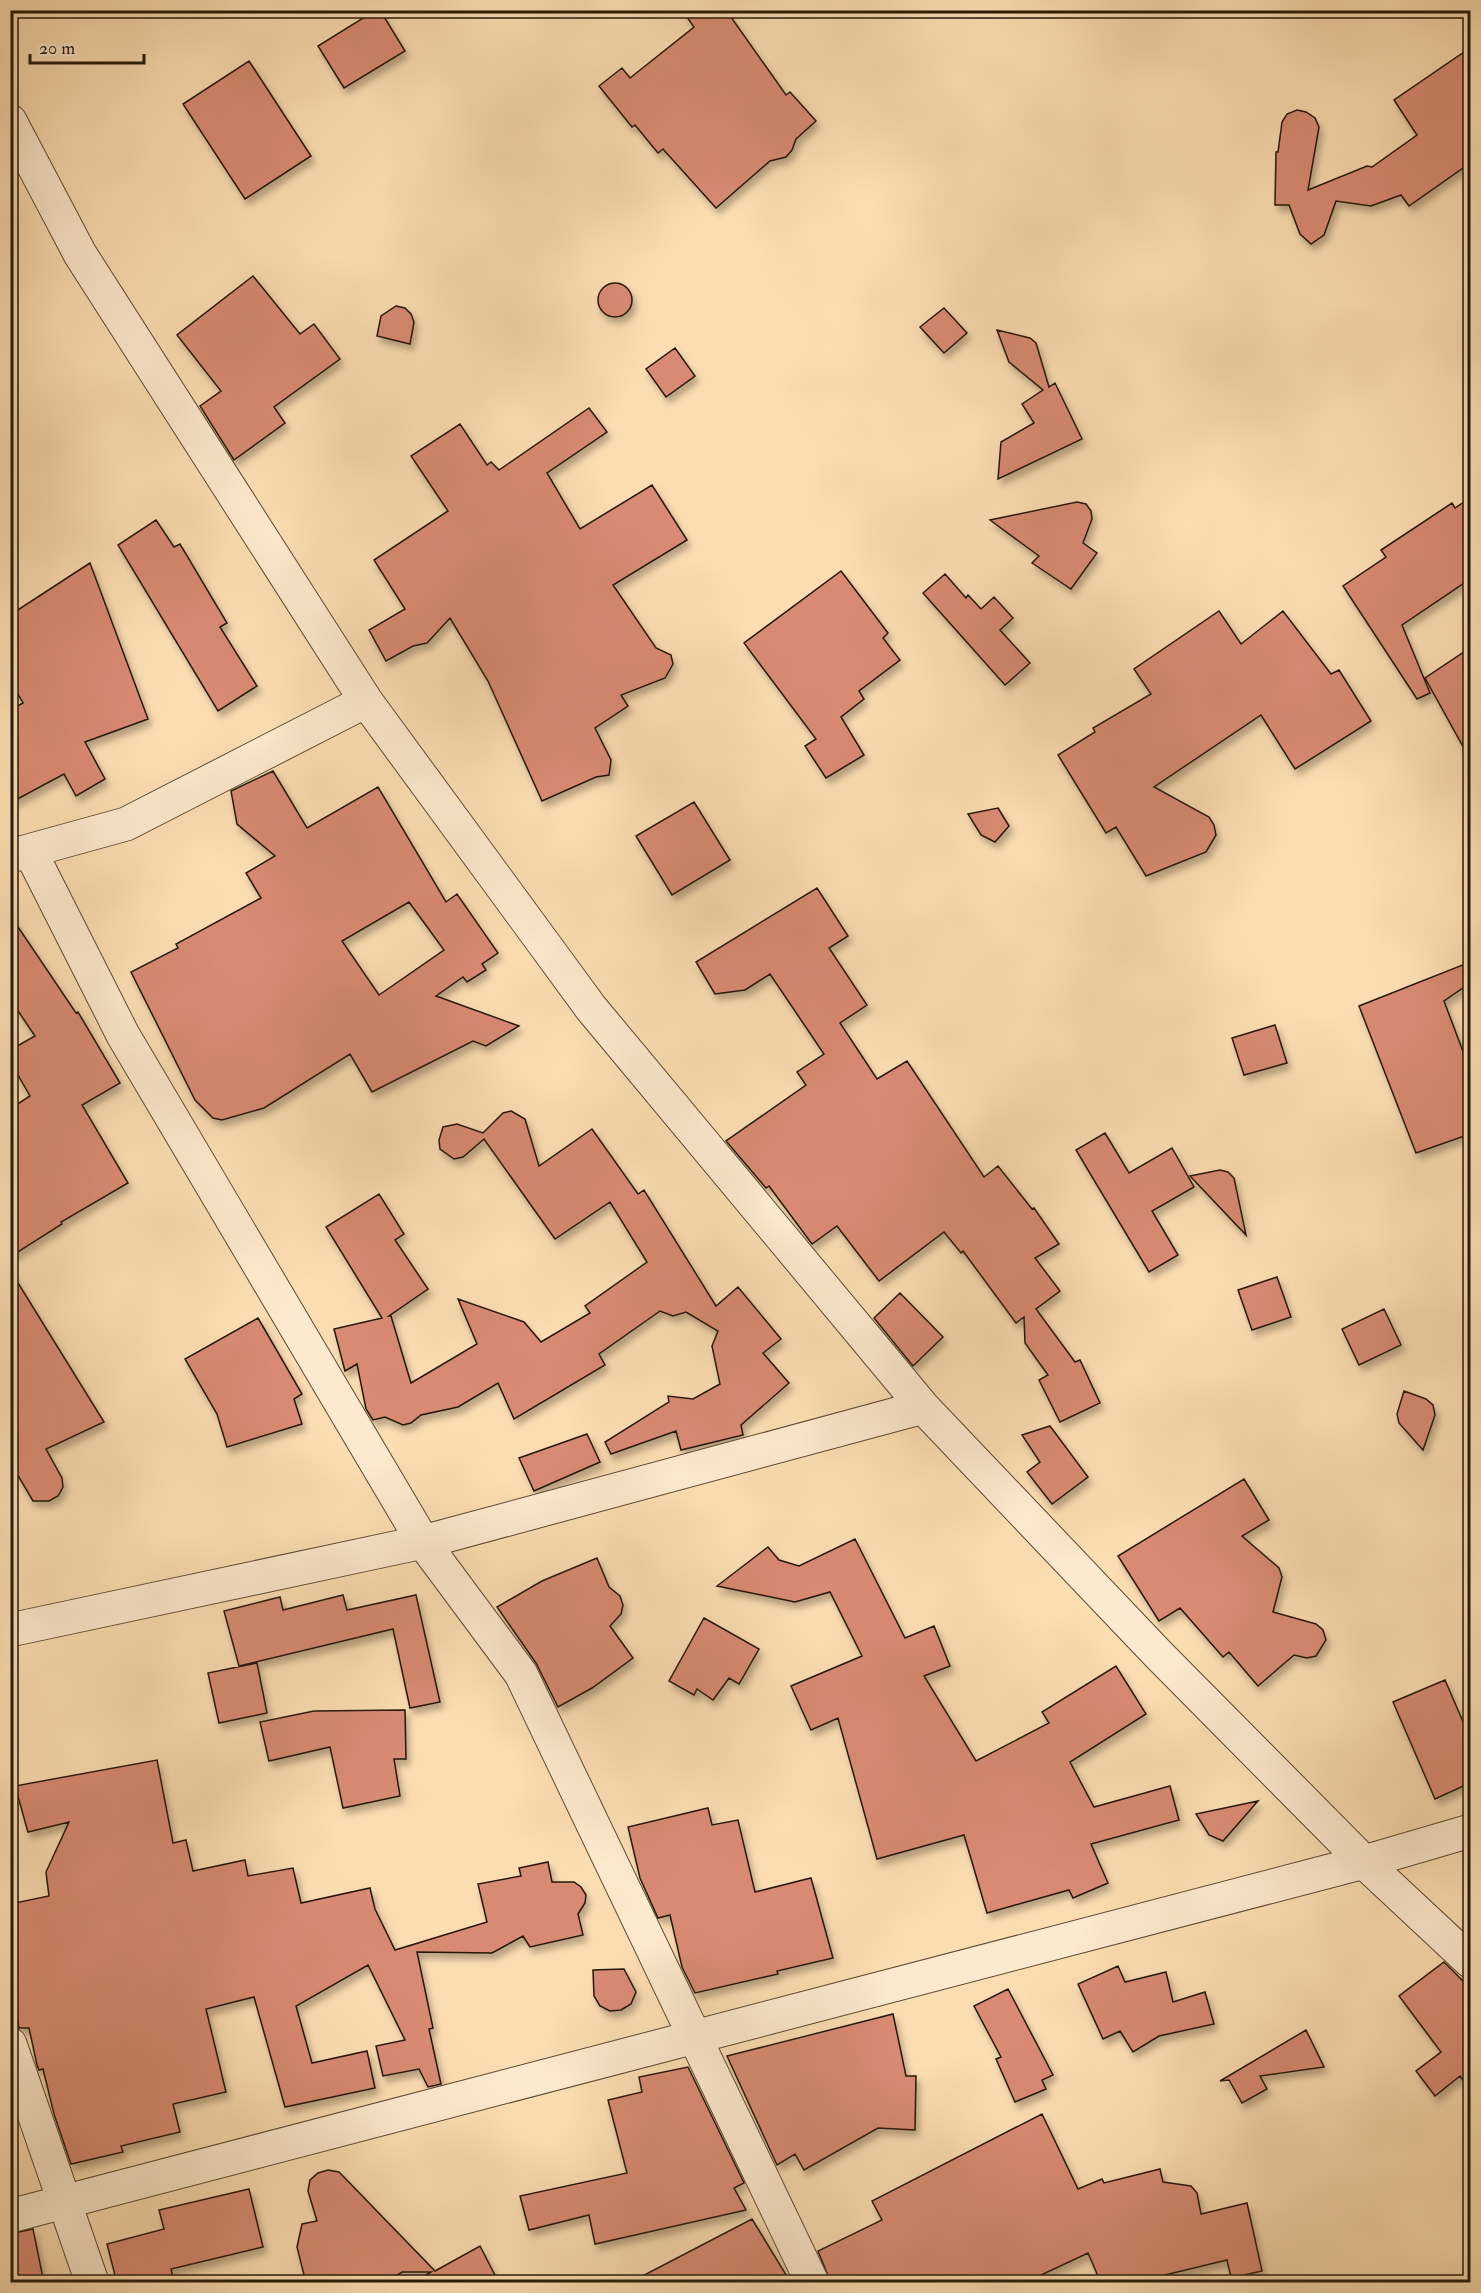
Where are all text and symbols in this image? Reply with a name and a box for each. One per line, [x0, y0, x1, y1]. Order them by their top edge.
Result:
scale bar [30, 27, 144, 65]
text: 20 m [39, 37, 75, 60]

